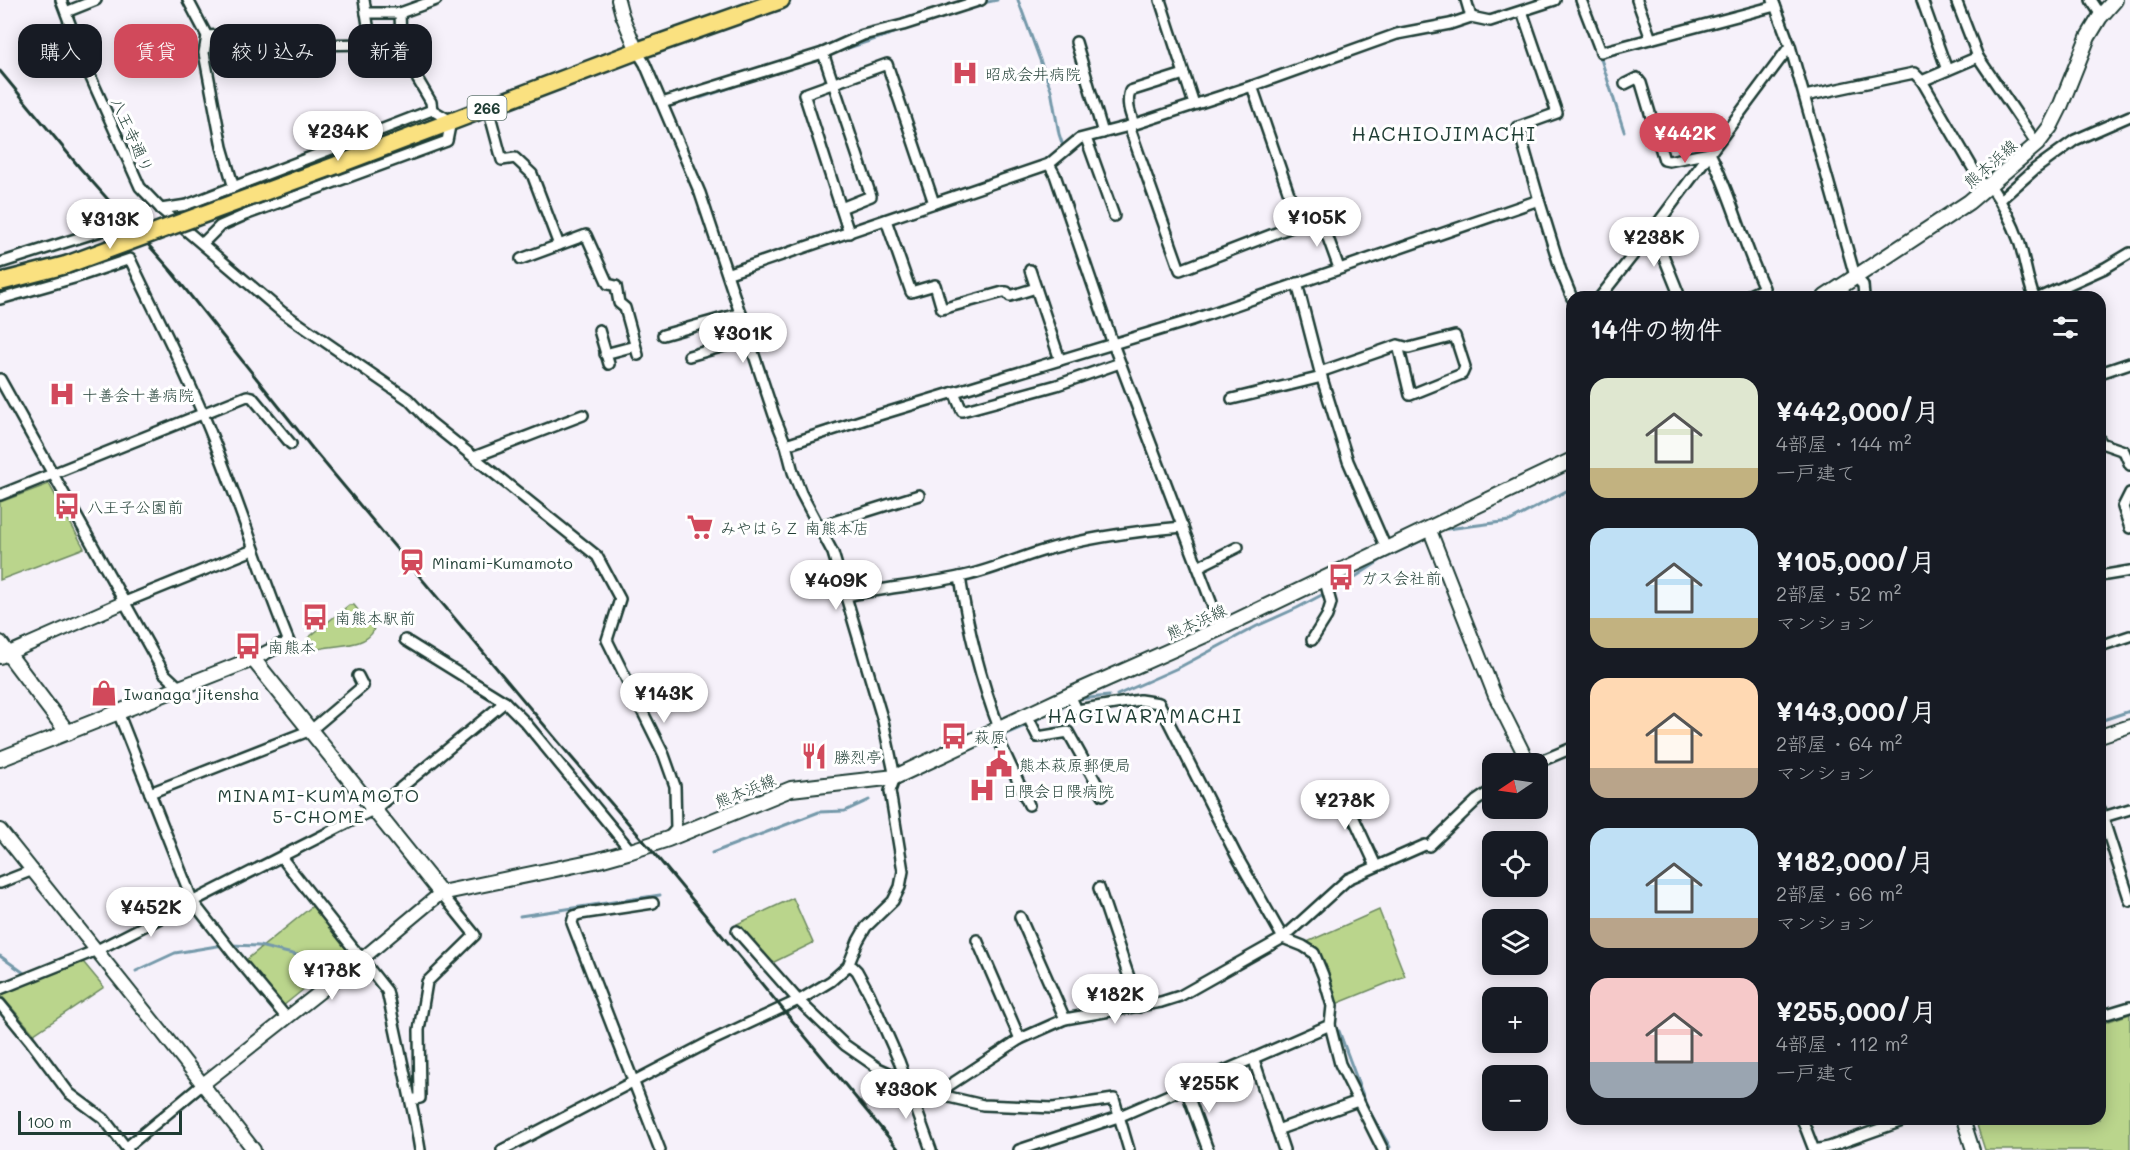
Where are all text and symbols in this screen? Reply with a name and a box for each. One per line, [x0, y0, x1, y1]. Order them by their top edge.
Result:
chip: 購入 [18, 24, 102, 78]
chip: 賃貸 [114, 24, 198, 78]
chip: 絞り込み [210, 24, 336, 78]
chip: 新着 [348, 24, 432, 78]
hospital icon: 昭成会井病院 [950, 58, 980, 88]
place label: 昭成会井病院 [985, 63, 1081, 84]
street label: 八王寺通り [107, 94, 159, 176]
road number: 266 [468, 96, 506, 120]
pin: ¥234K [296, 111, 380, 162]
pin: ¥442K [1643, 113, 1727, 164]
text: ¥234K [307, 117, 369, 143]
text: ¥442K [1654, 119, 1716, 145]
district label: HACHIOJIMACHI [1351, 120, 1537, 146]
street label: 熊本浜線 [1959, 134, 2021, 192]
pin: ¥105K [1275, 197, 1359, 248]
pin: ¥313K [68, 199, 152, 250]
text: ¥105K [1287, 203, 1347, 229]
text: ¥313K [80, 205, 140, 231]
pin: ¥238K [1612, 217, 1696, 268]
text: ¥238K [1623, 223, 1685, 249]
icon: filters [2049, 311, 2082, 344]
text: 14件の物件 [1590, 312, 1722, 346]
pin: ¥301K [701, 313, 785, 364]
text: ¥301K [713, 319, 773, 345]
hospital icon: 十善会十善病院 [47, 379, 77, 409]
place label: 十善会十善病院 [82, 384, 194, 405]
text: ¥442,000/月 [1776, 394, 1940, 428]
icon: home [1638, 402, 1710, 474]
text: 4部屋 · 144 m² [1776, 430, 1912, 456]
text: 一戸建て [1776, 459, 1856, 485]
bus stop icon: 八王子公園前 [52, 491, 82, 521]
place label: 八王子公園前 [87, 496, 183, 517]
supermarket icon: みやはらＺ 南熊本店 [685, 512, 715, 542]
place label: みやはらＺ 南熊本店 [720, 517, 869, 538]
text: ¥105,000/月 [1776, 544, 1936, 578]
station icon: Minami-Kumamoto [397, 547, 427, 577]
place label: Minami-Kumamoto [432, 552, 573, 573]
icon: home [1638, 552, 1710, 624]
pin: ¥409K [794, 560, 878, 611]
bus stop icon: ガス会社前 [1326, 562, 1356, 592]
text: ¥409K [804, 566, 868, 592]
place label: ガス会社前 [1361, 567, 1441, 588]
text: 2部屋 · 52 m² [1776, 580, 1901, 606]
street label: 熊本浜線 [1162, 598, 1230, 644]
bus stop icon: 南熊本駅前 [300, 602, 330, 632]
place label: 南熊本駅前 [335, 607, 415, 628]
text: マンション [1776, 609, 1875, 635]
bus stop icon: 南熊本 [233, 631, 263, 661]
place label: 南熊本 [268, 636, 316, 657]
pin: ¥143K [622, 673, 706, 724]
shop icon: Iwanaga jitensha [89, 678, 119, 708]
text: ¥143K [634, 679, 694, 705]
place label: Iwanaga jitensha [124, 683, 259, 704]
text: ¥143,000/月 [1776, 694, 1936, 728]
district label: HAGIWARAMACHI [1047, 702, 1243, 728]
icon: home [1638, 702, 1710, 774]
bus stop icon: 萩原 [939, 721, 969, 751]
place label: 萩原 [974, 726, 1006, 747]
text: 2部屋 · 64 m² [1776, 730, 1902, 756]
restaurant icon: 勝烈亭 [799, 741, 829, 771]
place label: 勝烈亭 [834, 746, 882, 767]
public building icon: 熊本萩原郵便局 [984, 749, 1014, 779]
north arrow [1482, 753, 1548, 819]
map controls [1482, 753, 1548, 1131]
place label: 熊本萩原郵便局 [1019, 754, 1131, 775]
text: マンション [1776, 759, 1875, 785]
street label: 熊本浜線 [711, 768, 779, 812]
hospital icon: 日隈会日隈病院 [967, 775, 997, 805]
place label: 日隈会日隈病院 [1002, 780, 1114, 801]
pin: ¥278K [1303, 780, 1387, 831]
district label: MINAMI-KUMAMOTO 5-CHOME [218, 783, 420, 828]
text: ¥278K [1315, 786, 1375, 812]
button: locate [1482, 831, 1548, 897]
text: ¥182,000/月 [1776, 844, 1935, 878]
icon: home [1638, 852, 1710, 924]
text: 2部屋 · 66 m² [1776, 880, 1903, 906]
pin: ¥452K [109, 887, 193, 938]
text: ¥452K [120, 893, 182, 919]
button: layers [1482, 909, 1548, 975]
text: マンション [1776, 909, 1875, 935]
pin: ¥178K [290, 950, 374, 1001]
text: ¥178K [303, 956, 361, 982]
pin: ¥182K [1073, 974, 1157, 1025]
text: ¥182K [1086, 980, 1144, 1006]
button: + [1482, 987, 1548, 1053]
text: ¥255,000/月 [1776, 994, 1937, 1028]
icon: home [1638, 1002, 1710, 1074]
text: 4部屋 · 112 m² [1776, 1030, 1908, 1056]
text: 一戸建て [1776, 1059, 1856, 1085]
pin: ¥255K [1167, 1063, 1251, 1114]
button: − [1482, 1065, 1548, 1131]
pin: ¥330K [864, 1069, 948, 1120]
text: ¥255K [1179, 1069, 1239, 1095]
text: ¥330K [874, 1075, 938, 1101]
scale bar [18, 1108, 182, 1136]
text: 100 m [27, 1111, 72, 1132]

